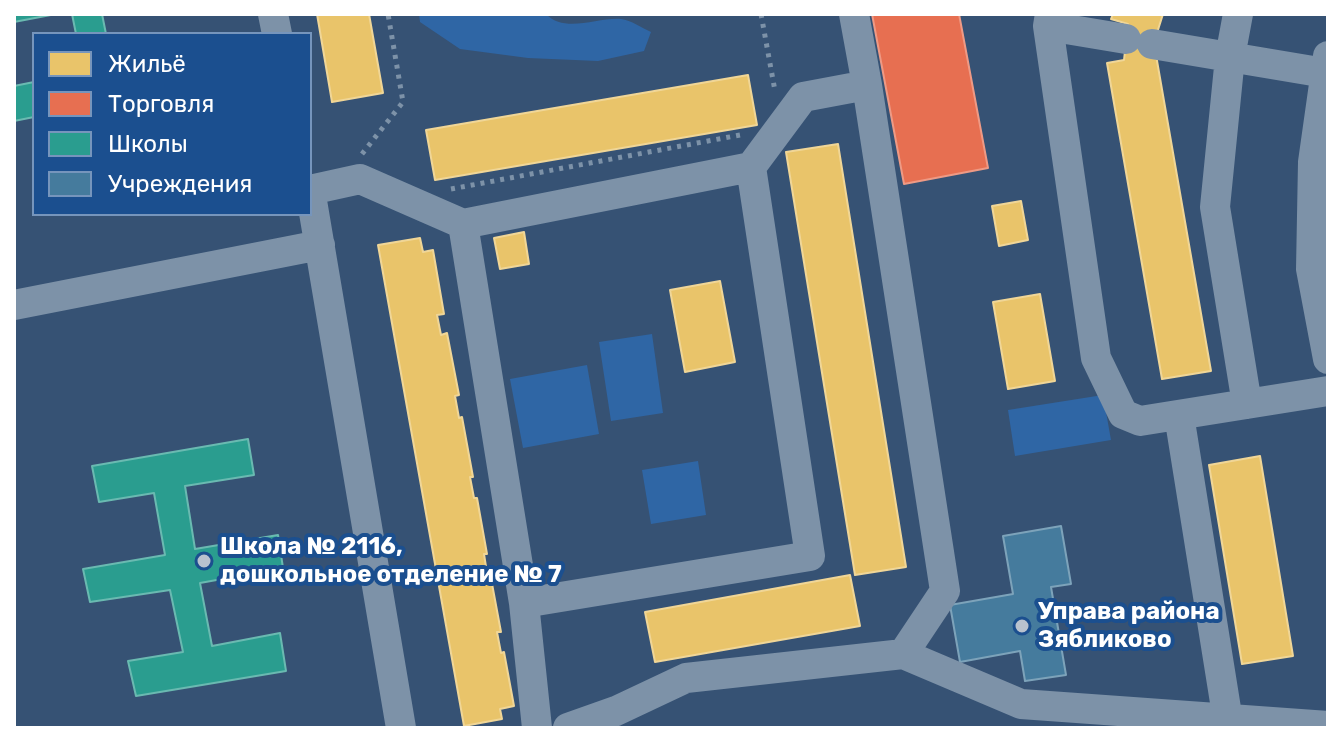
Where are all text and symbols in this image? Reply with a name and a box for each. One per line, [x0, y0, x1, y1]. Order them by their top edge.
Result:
legend [32, 32, 312, 216]
text: Жильё [108, 50, 186, 78]
text: Торговля [108, 90, 214, 118]
text: Школы [108, 130, 188, 158]
text: Учреждения [108, 170, 252, 198]
place label: Школа № 2116, дошкольное отделение № 7 [220, 533, 562, 589]
marker: Школа № 2116, дошкольное отделение № 7 [195, 552, 213, 570]
place label: Управа района Зябликово [1038, 598, 1220, 654]
marker: Управа района Зябликово [1013, 617, 1031, 635]

